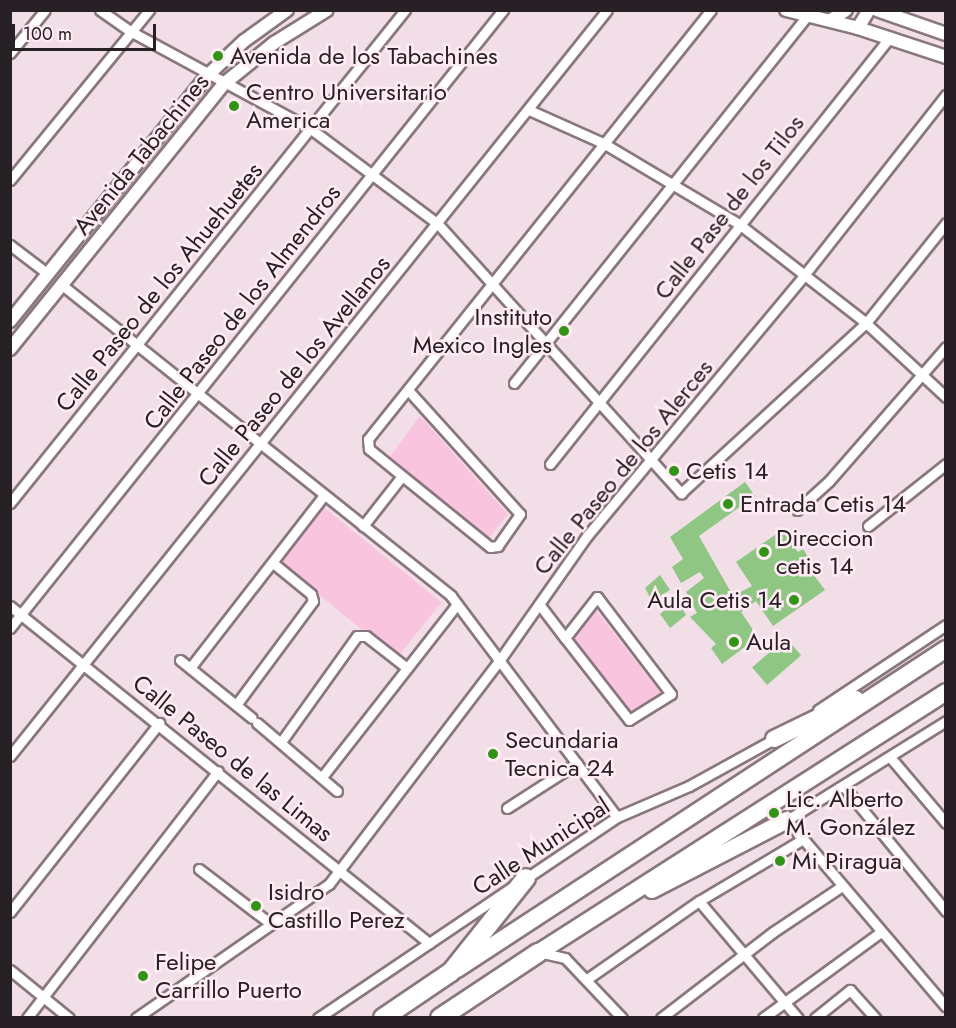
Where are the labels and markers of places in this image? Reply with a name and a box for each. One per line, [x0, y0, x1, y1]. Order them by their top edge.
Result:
place label: Avenida de los Tabachines [230, 42, 498, 70]
marker: Avenida de los Tabachines [211, 49, 225, 63]
place label: Centro Universitario America [246, 78, 447, 134]
marker: Centro Universitario America [227, 99, 241, 113]
place label: Instituto Mexico Ingles [413, 303, 552, 359]
marker: Instituto Mexico Ingles [557, 324, 571, 338]
place label: Cetis 14 [686, 457, 768, 485]
marker: Cetis 14 [667, 464, 681, 478]
place label: Entrada Cetis 14 [740, 490, 906, 518]
marker: Entrada Cetis 14 [721, 497, 735, 511]
place label: Direccion cetis 14 [776, 524, 874, 580]
marker: Direccion cetis 14 [757, 545, 771, 559]
place label: Aula Cetis 14 [647, 586, 782, 614]
marker: Aula Cetis 14 [787, 593, 801, 607]
place label: Aula [746, 628, 791, 656]
marker: Aula [727, 635, 741, 649]
place label: Secundaria Tecnica 24 [505, 726, 618, 782]
marker: Secundaria Tecnica 24 [486, 747, 500, 761]
place label: Lic. Alberto M. González [786, 785, 915, 841]
marker: Lic. Alberto M. González [767, 806, 781, 820]
place label: Mi Piragua [792, 847, 902, 875]
marker: Mi Piragua [773, 854, 787, 868]
place label: Isidro Castillo Perez [268, 878, 405, 934]
marker: Isidro Castillo Perez [249, 899, 263, 913]
place label: Felipe Carrillo Puerto [155, 948, 302, 1004]
marker: Felipe Carrillo Puerto [136, 969, 150, 983]

